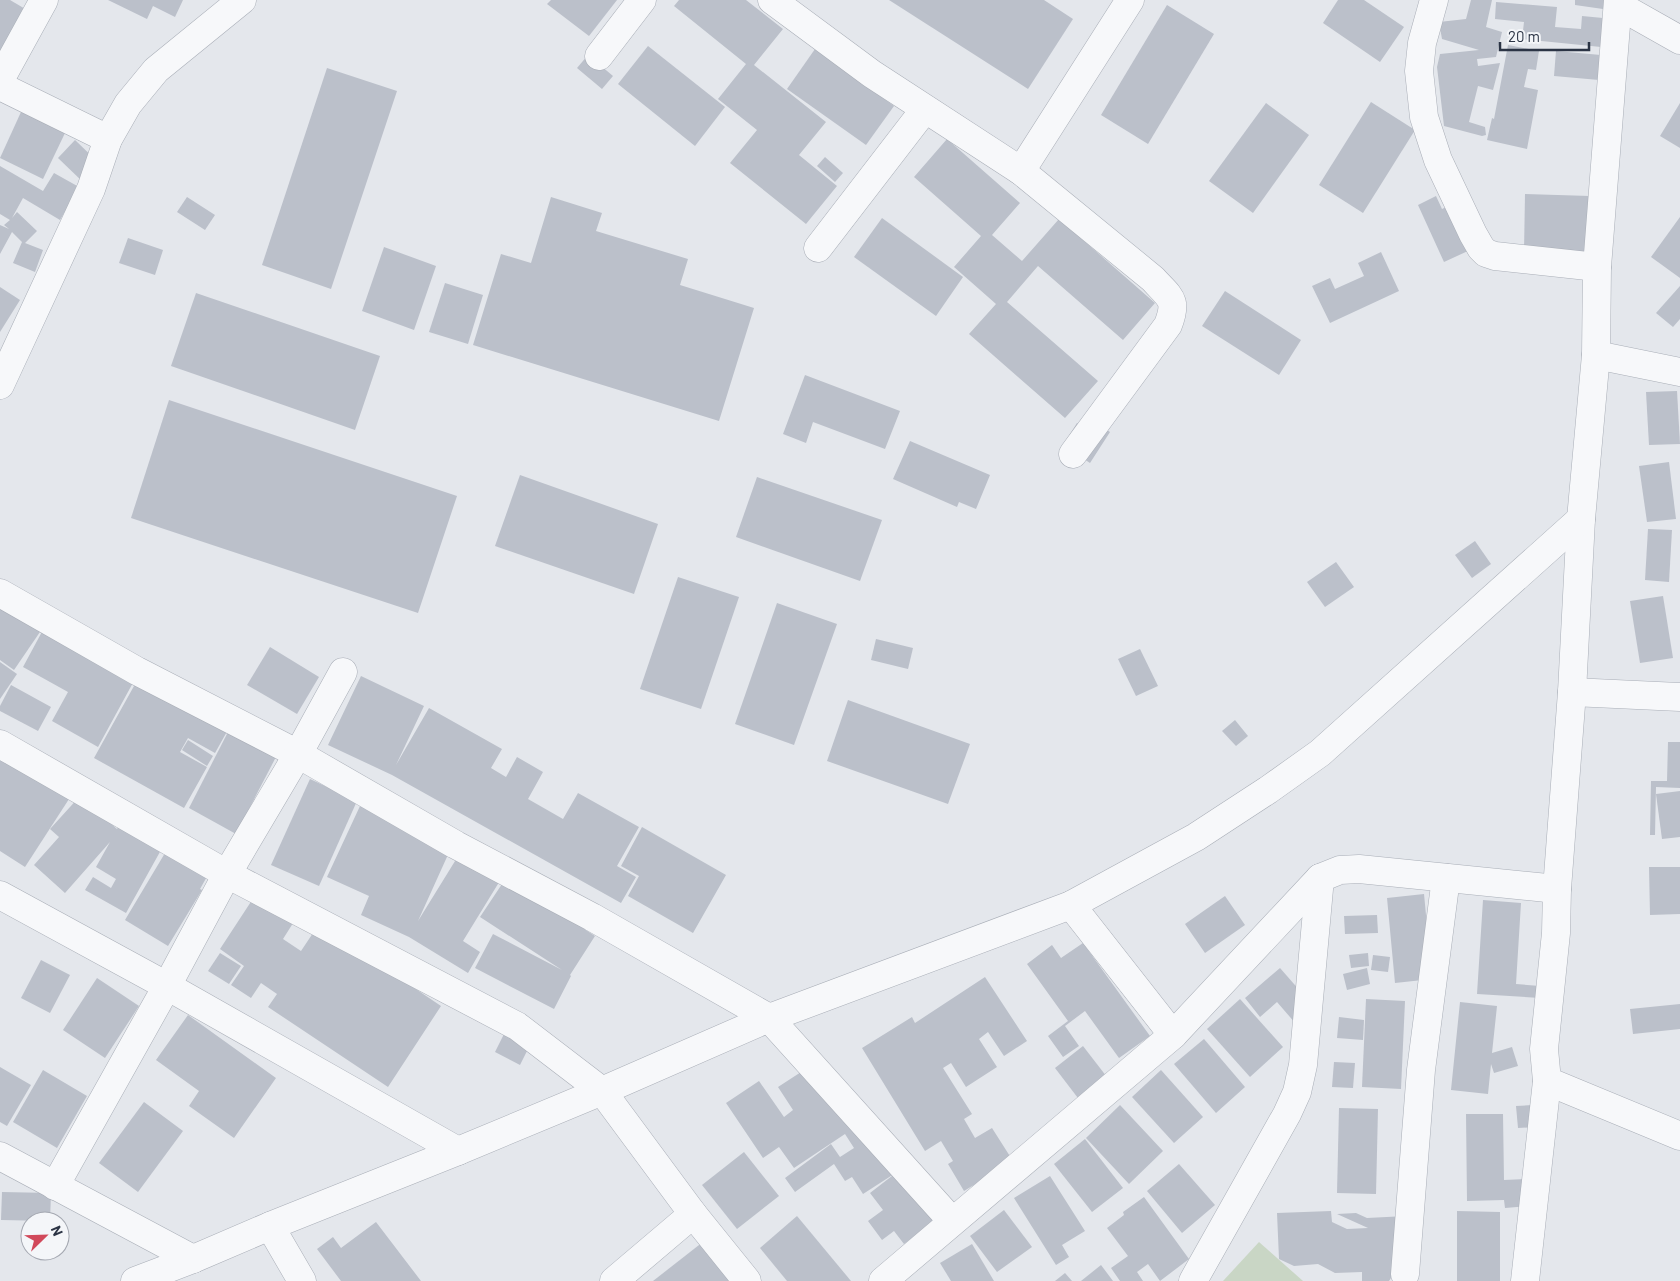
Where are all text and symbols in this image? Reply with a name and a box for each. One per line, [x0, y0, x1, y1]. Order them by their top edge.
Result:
scale bar [1500, 20, 1589, 52]
text: 20 m [1508, 27, 1540, 45]
north arrow [20, 1211, 70, 1261]
text: N [48, 1223, 67, 1238]

